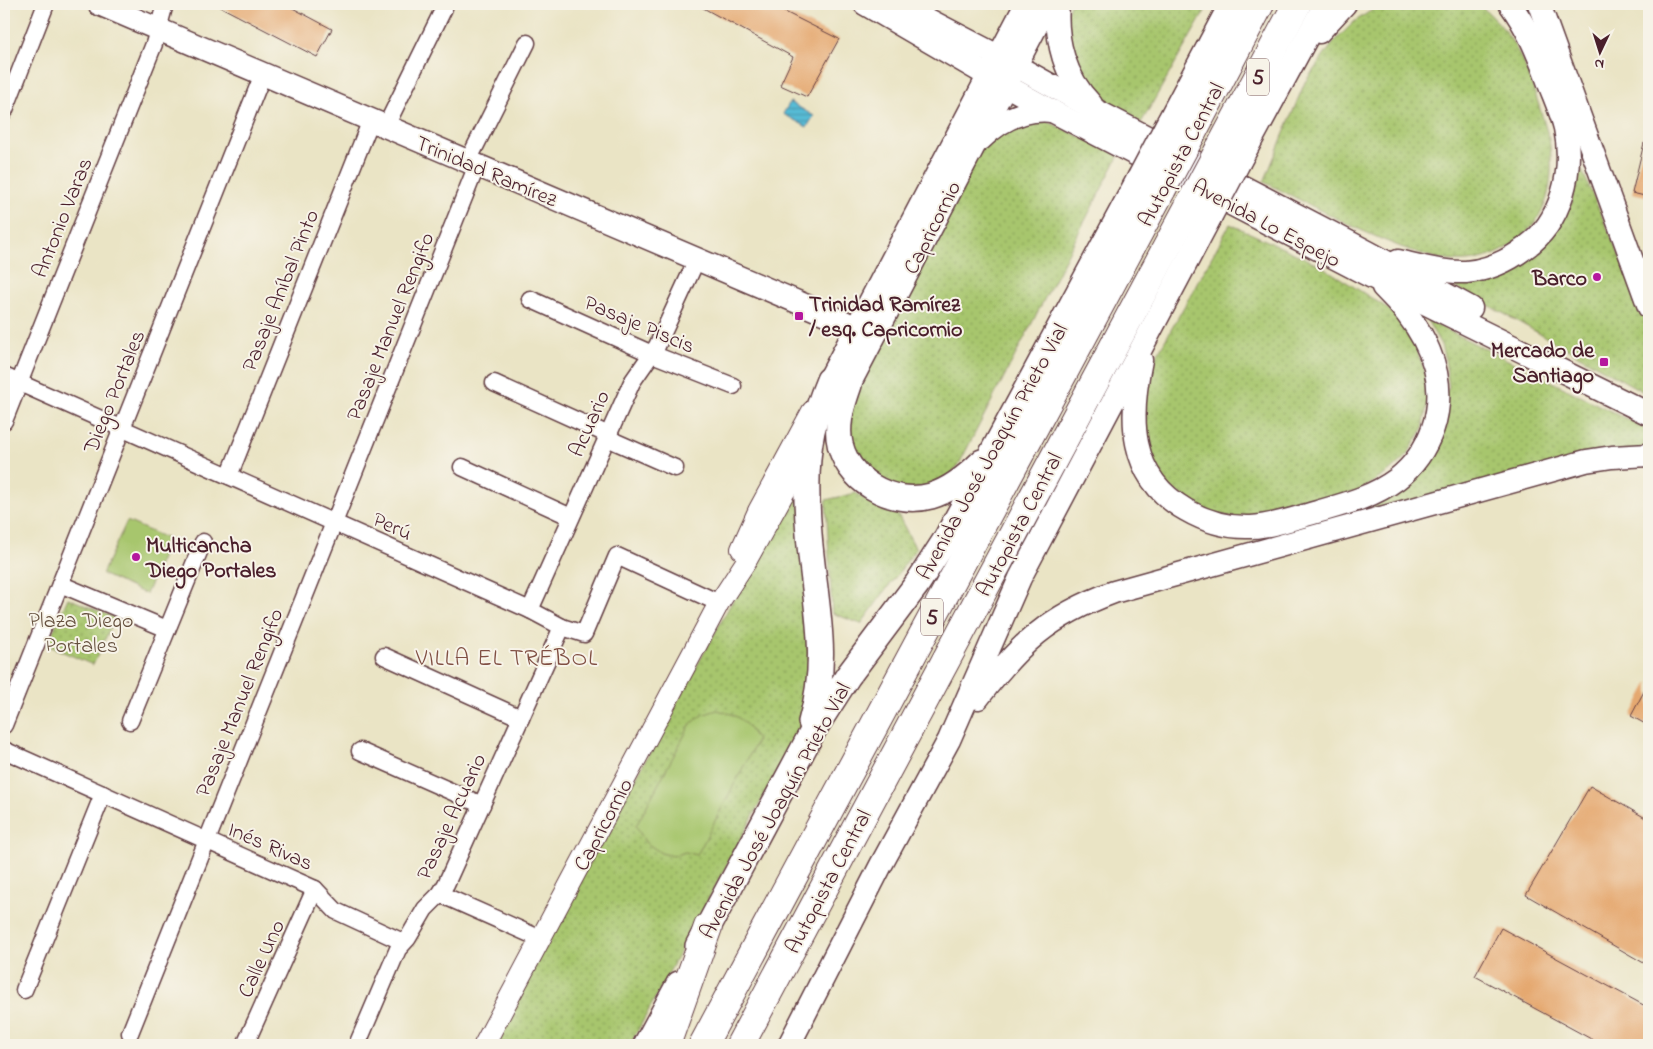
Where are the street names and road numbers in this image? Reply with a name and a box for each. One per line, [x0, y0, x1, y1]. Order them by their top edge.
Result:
road number: 5 [1247, 58, 1269, 96]
street label: Autopista Central [1131, 78, 1234, 233]
street label: Trinidad Ramírez [410, 128, 562, 217]
street label: Antonio Varas [25, 153, 102, 283]
street label: Avenida Lo Espejo [1186, 172, 1346, 277]
street label: Capricornio [896, 176, 971, 281]
street label: Pasaje Aníbal Pinto [235, 205, 329, 377]
street label: Pasaje Manuel Rengifo [339, 228, 445, 427]
street label: Pasaje Piscis [578, 288, 699, 363]
street label: Avenida José Joaquín Prieto Vial [910, 318, 1078, 587]
street label: Diego Portales [76, 326, 156, 460]
street label: Acuario [562, 386, 620, 463]
street label: Autopista Central [969, 448, 1072, 603]
street label: Perú [367, 505, 417, 551]
road number: 5 [921, 598, 943, 636]
street label: Pasaje Manuel Rengifo [188, 604, 294, 803]
street label: Avenida José Joaquín Prieto Vial [693, 677, 861, 946]
street label: Pasaje Acuario [409, 749, 496, 886]
street label: Capricornio [567, 773, 642, 878]
street label: Autopista Central [778, 805, 881, 960]
street label: Inés Rivas [222, 815, 318, 881]
street label: Calle Uno [231, 915, 295, 1004]

